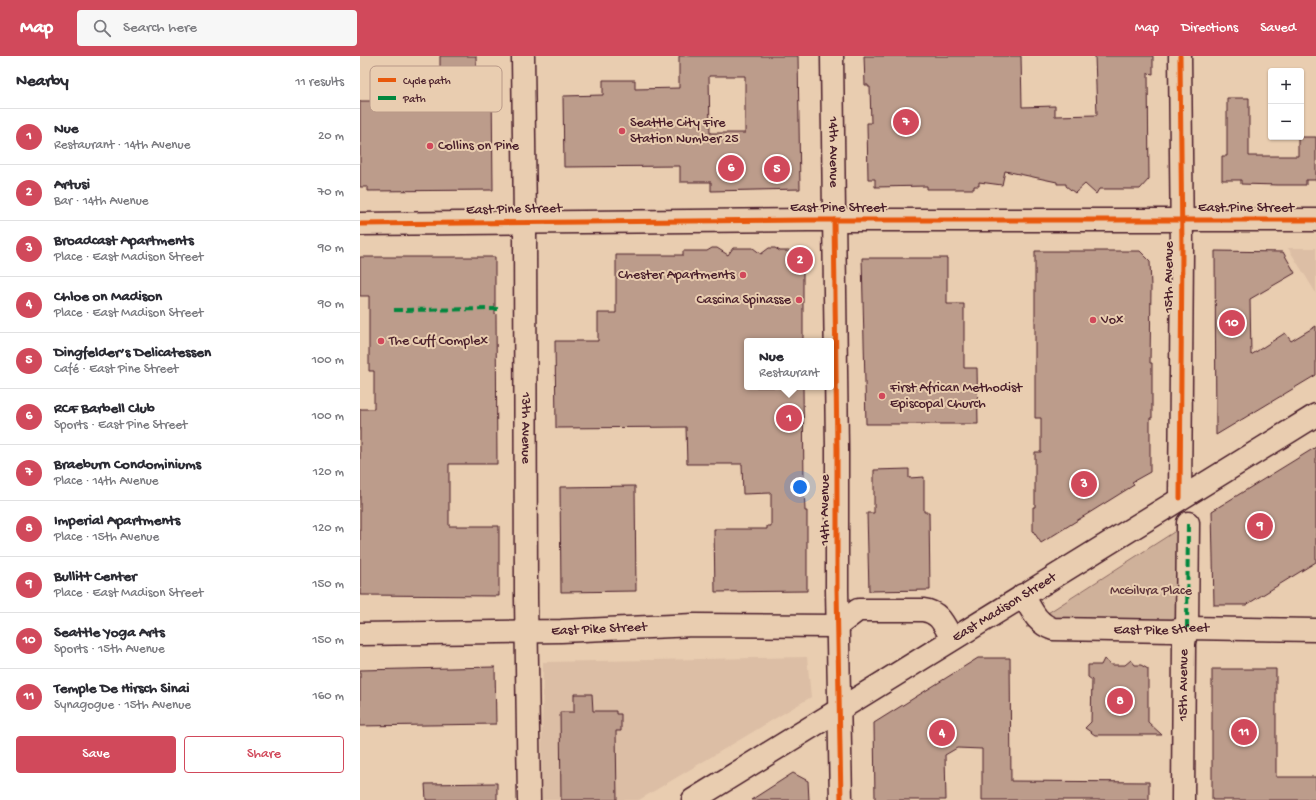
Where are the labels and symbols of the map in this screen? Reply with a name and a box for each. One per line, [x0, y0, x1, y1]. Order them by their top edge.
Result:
legend [370, 66, 502, 112]
text: Cycle path [403, 76, 451, 88]
text: Path [402, 94, 426, 106]
pin: 7 [893, 107, 919, 137]
place label: Seattle City Fire Station Number 25 [630, 115, 739, 148]
street label: 14th Avenue [824, 115, 842, 188]
marker: Seattle City Fire Station Number 25 [617, 126, 627, 136]
place label: Collins on Pine [438, 138, 520, 155]
marker: Collins on Pine [425, 141, 435, 151]
pin: 6 [718, 153, 744, 183]
pin: 5 [764, 154, 790, 184]
street label: East Pine Street [790, 200, 887, 217]
street label: East Pine Street [1198, 200, 1295, 217]
street label: East Pine Street [466, 201, 563, 219]
street label: 15th Avenue [1161, 240, 1178, 314]
pin: 2 [787, 245, 813, 275]
place label: Chester Apartments [618, 267, 736, 284]
marker: Chester Apartments [738, 270, 748, 280]
place label: Cascina Spinasse [697, 292, 792, 309]
marker: Cascina Spinasse [794, 295, 804, 305]
pin: 10 [1219, 308, 1245, 338]
place label: Vox [1100, 312, 1124, 329]
marker: Vox [1088, 315, 1098, 325]
place label: The Cuff Complex [388, 333, 488, 350]
marker: The Cuff Complex [376, 336, 386, 346]
place label: First African Methodist Episcopal Church [889, 380, 1023, 413]
street label: 13th Avenue [517, 391, 534, 465]
marker: First African Methodist Episcopal Church [877, 391, 887, 401]
pin: 1 [776, 403, 802, 433]
pin: 3 [1071, 469, 1097, 499]
street label: 14th Avenue [817, 474, 834, 546]
your location [790, 477, 810, 497]
pin: 9 [1247, 511, 1273, 541]
street label: East Madison Street [949, 568, 1061, 646]
park label: McGilvra Place [1110, 583, 1193, 600]
street label: East Pike Street [551, 619, 648, 640]
street label: East Pike Street [1113, 619, 1210, 640]
street label: 15th Avenue [1175, 648, 1192, 722]
pin: 8 [1107, 686, 1133, 716]
pin: 11 [1231, 717, 1257, 747]
pin: 4 [929, 718, 955, 748]

